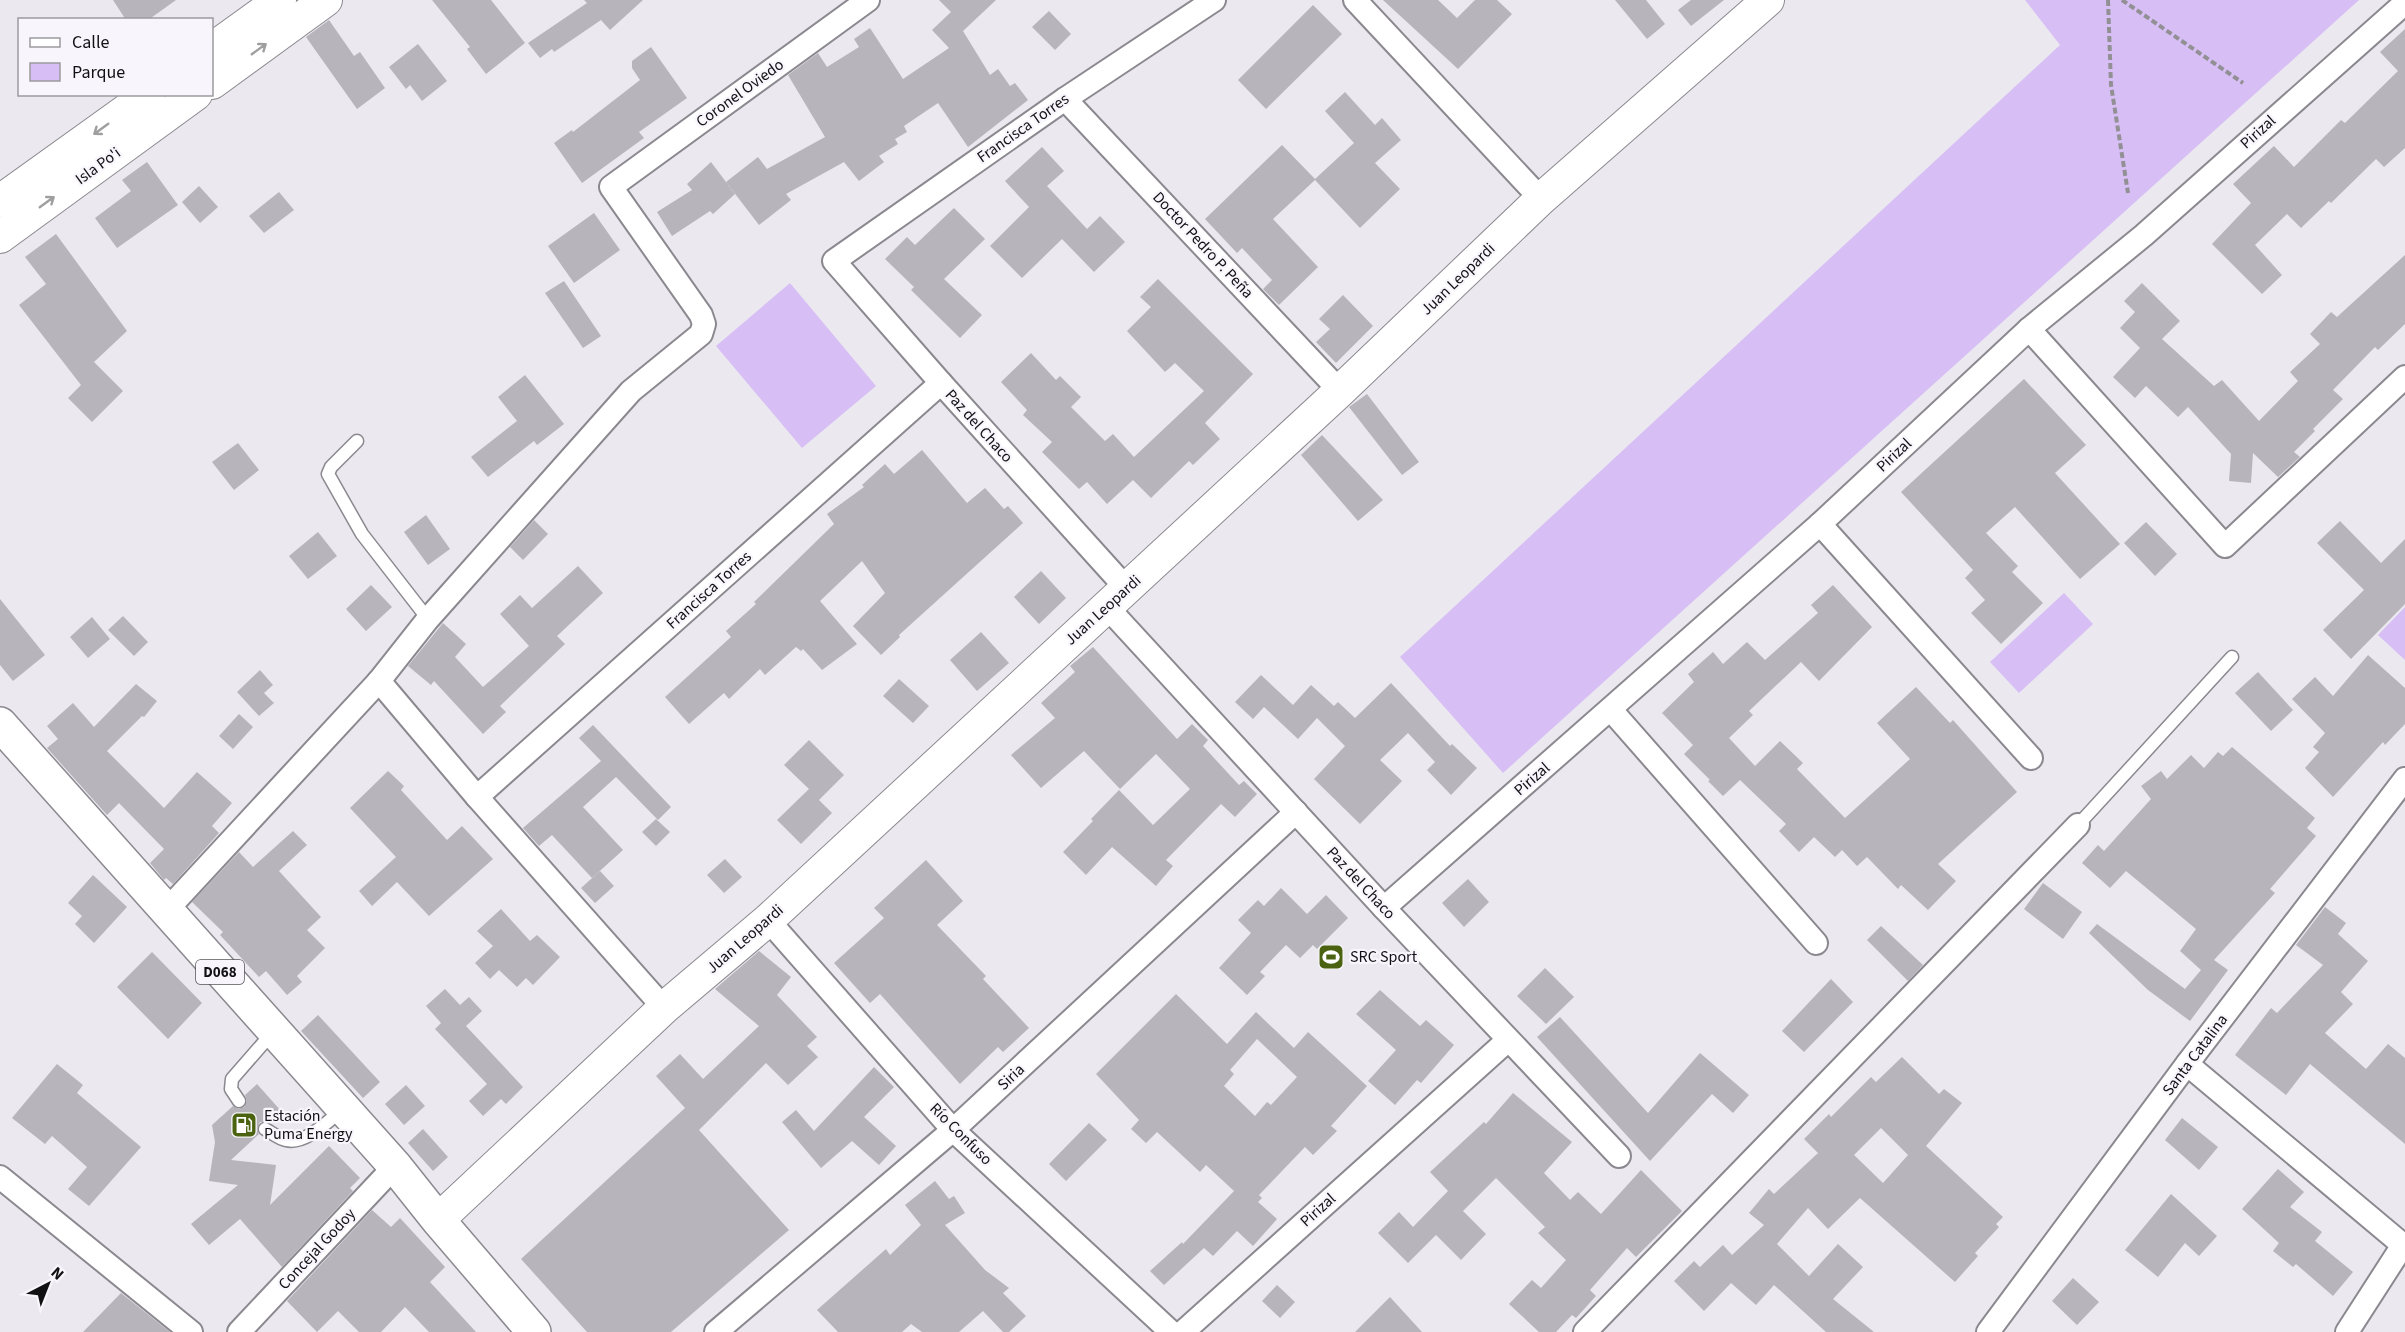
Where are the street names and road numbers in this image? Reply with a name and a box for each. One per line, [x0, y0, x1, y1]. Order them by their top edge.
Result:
street label: Coronel Oviedo [692, 54, 788, 132]
street label: Francisca Torres [973, 88, 1074, 168]
street label: Pirizal [2235, 110, 2281, 154]
street label: Isla Po'i [71, 142, 125, 190]
street label: Doctor Pedro P. Peña [1148, 187, 1258, 303]
street label: Juan Leopardi [1416, 238, 1500, 320]
street label: Paz del Chaco [940, 384, 1018, 468]
street label: Pirizal [1871, 433, 1917, 477]
street label: Francisca Torres [662, 546, 757, 634]
street label: Juan Leopardi [1060, 570, 1146, 650]
street label: Pirizal [1509, 757, 1555, 801]
street label: Paz del Chaco [1322, 842, 1400, 924]
street label: Juan Leopardi [702, 899, 788, 979]
road number: D068 [196, 960, 244, 984]
street label: Santa Catalina [2157, 1010, 2233, 1100]
street label: Siria [993, 1059, 1029, 1095]
street label: Río Confuso [925, 1098, 997, 1170]
street label: Pirizal [1295, 1188, 1341, 1232]
street label: Concejal Godoy [273, 1203, 361, 1295]

